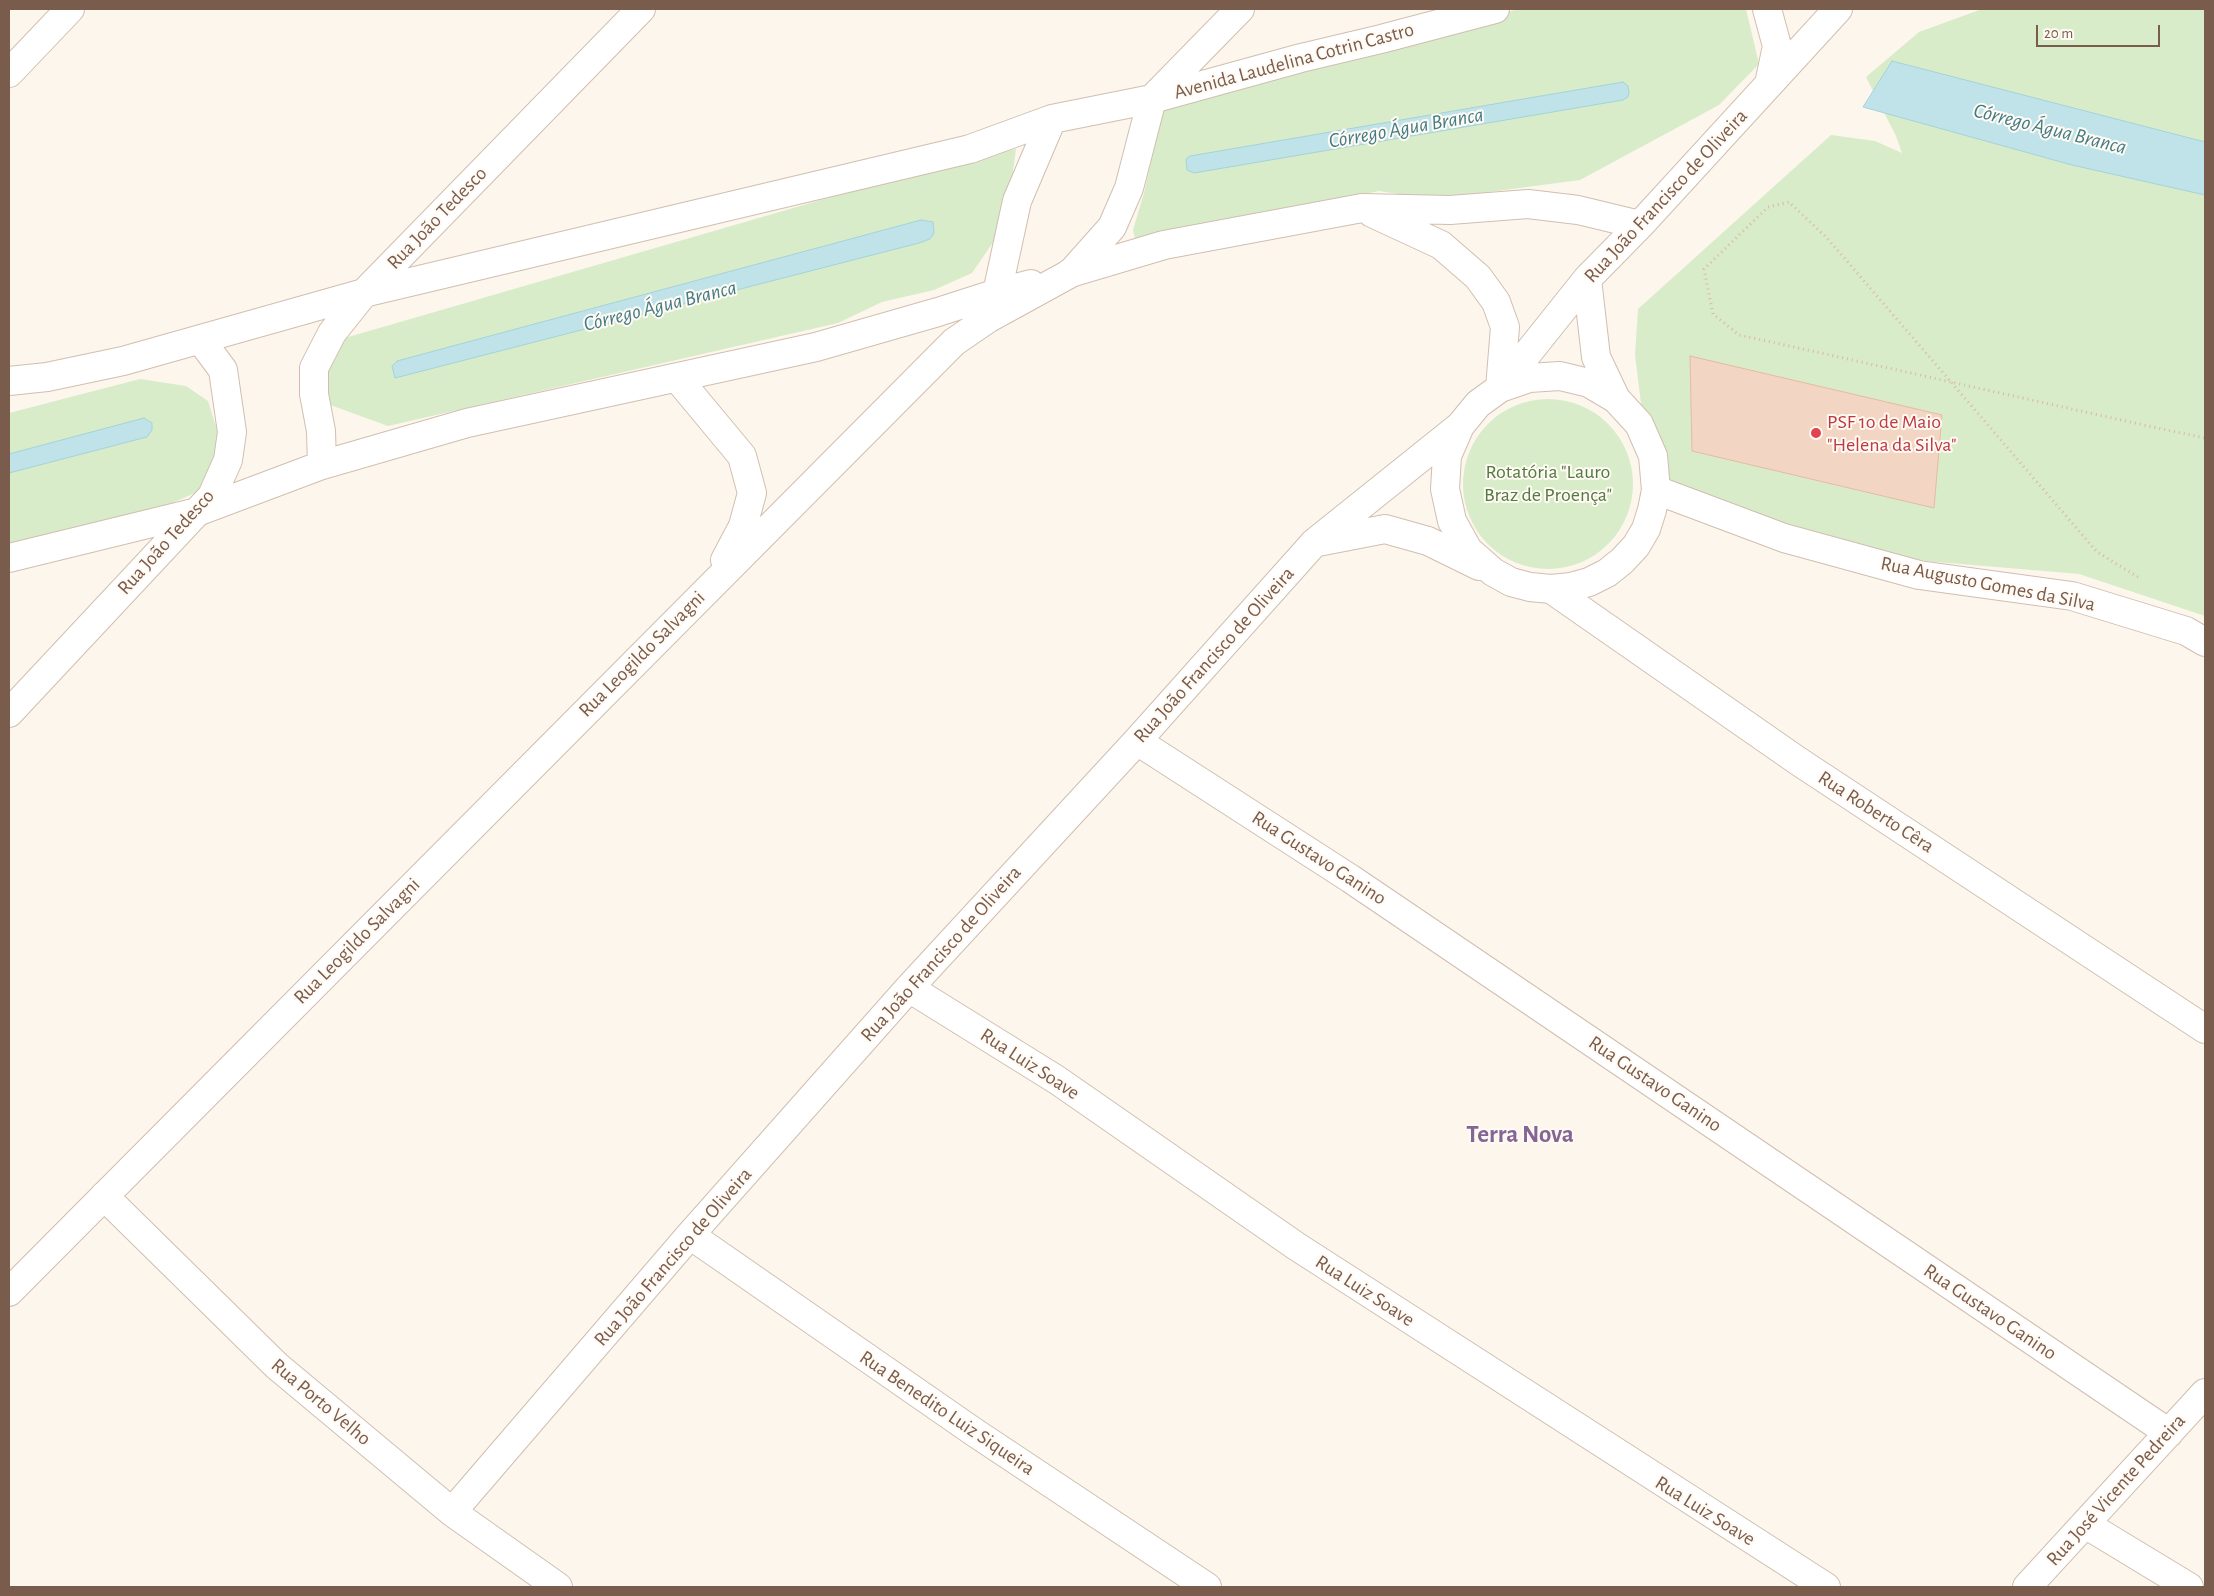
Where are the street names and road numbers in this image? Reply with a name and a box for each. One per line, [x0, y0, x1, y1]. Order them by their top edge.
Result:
street label: Avenida Laudelina Cotrin Castro [1171, 17, 1417, 105]
street label: Rua João Francisco de Oliveira [1579, 104, 1753, 288]
street label: Rua João Tedesco [382, 162, 492, 274]
street label: Rua João Tedesco [112, 484, 220, 600]
street label: Rua Augusto Gomes da Silva [1879, 551, 2097, 617]
street label: Rua João Francisco de Oliveira [1129, 562, 1299, 748]
street label: Rua Leogildo Salvagni [574, 586, 710, 722]
street label: Rua Roberto Cêra [1813, 766, 1939, 858]
street label: Rua Gustavo Ganino [1247, 806, 1391, 910]
street label: Rua João Francisco de Oliveira [856, 861, 1026, 1047]
street label: Rua Leogildo Salvagni [289, 873, 425, 1009]
street label: Rua Luiz Soave [976, 1023, 1084, 1105]
street label: Rua Gustavo Ganino [1584, 1031, 1726, 1137]
street label: Rua João Francisco de Oliveira [589, 1163, 757, 1351]
street label: Rua Luiz Soave [1311, 1250, 1419, 1332]
street label: Rua Gustavo Ganino [1919, 1259, 2061, 1365]
street label: Rua Benedito Luiz Siqueira [855, 1345, 1039, 1481]
street label: Rua Porto Velho [266, 1353, 376, 1451]
street label: Rua José Vicente Pedreira [2041, 1409, 2191, 1571]
street label: Rua Luiz Soave [1650, 1471, 1760, 1551]

